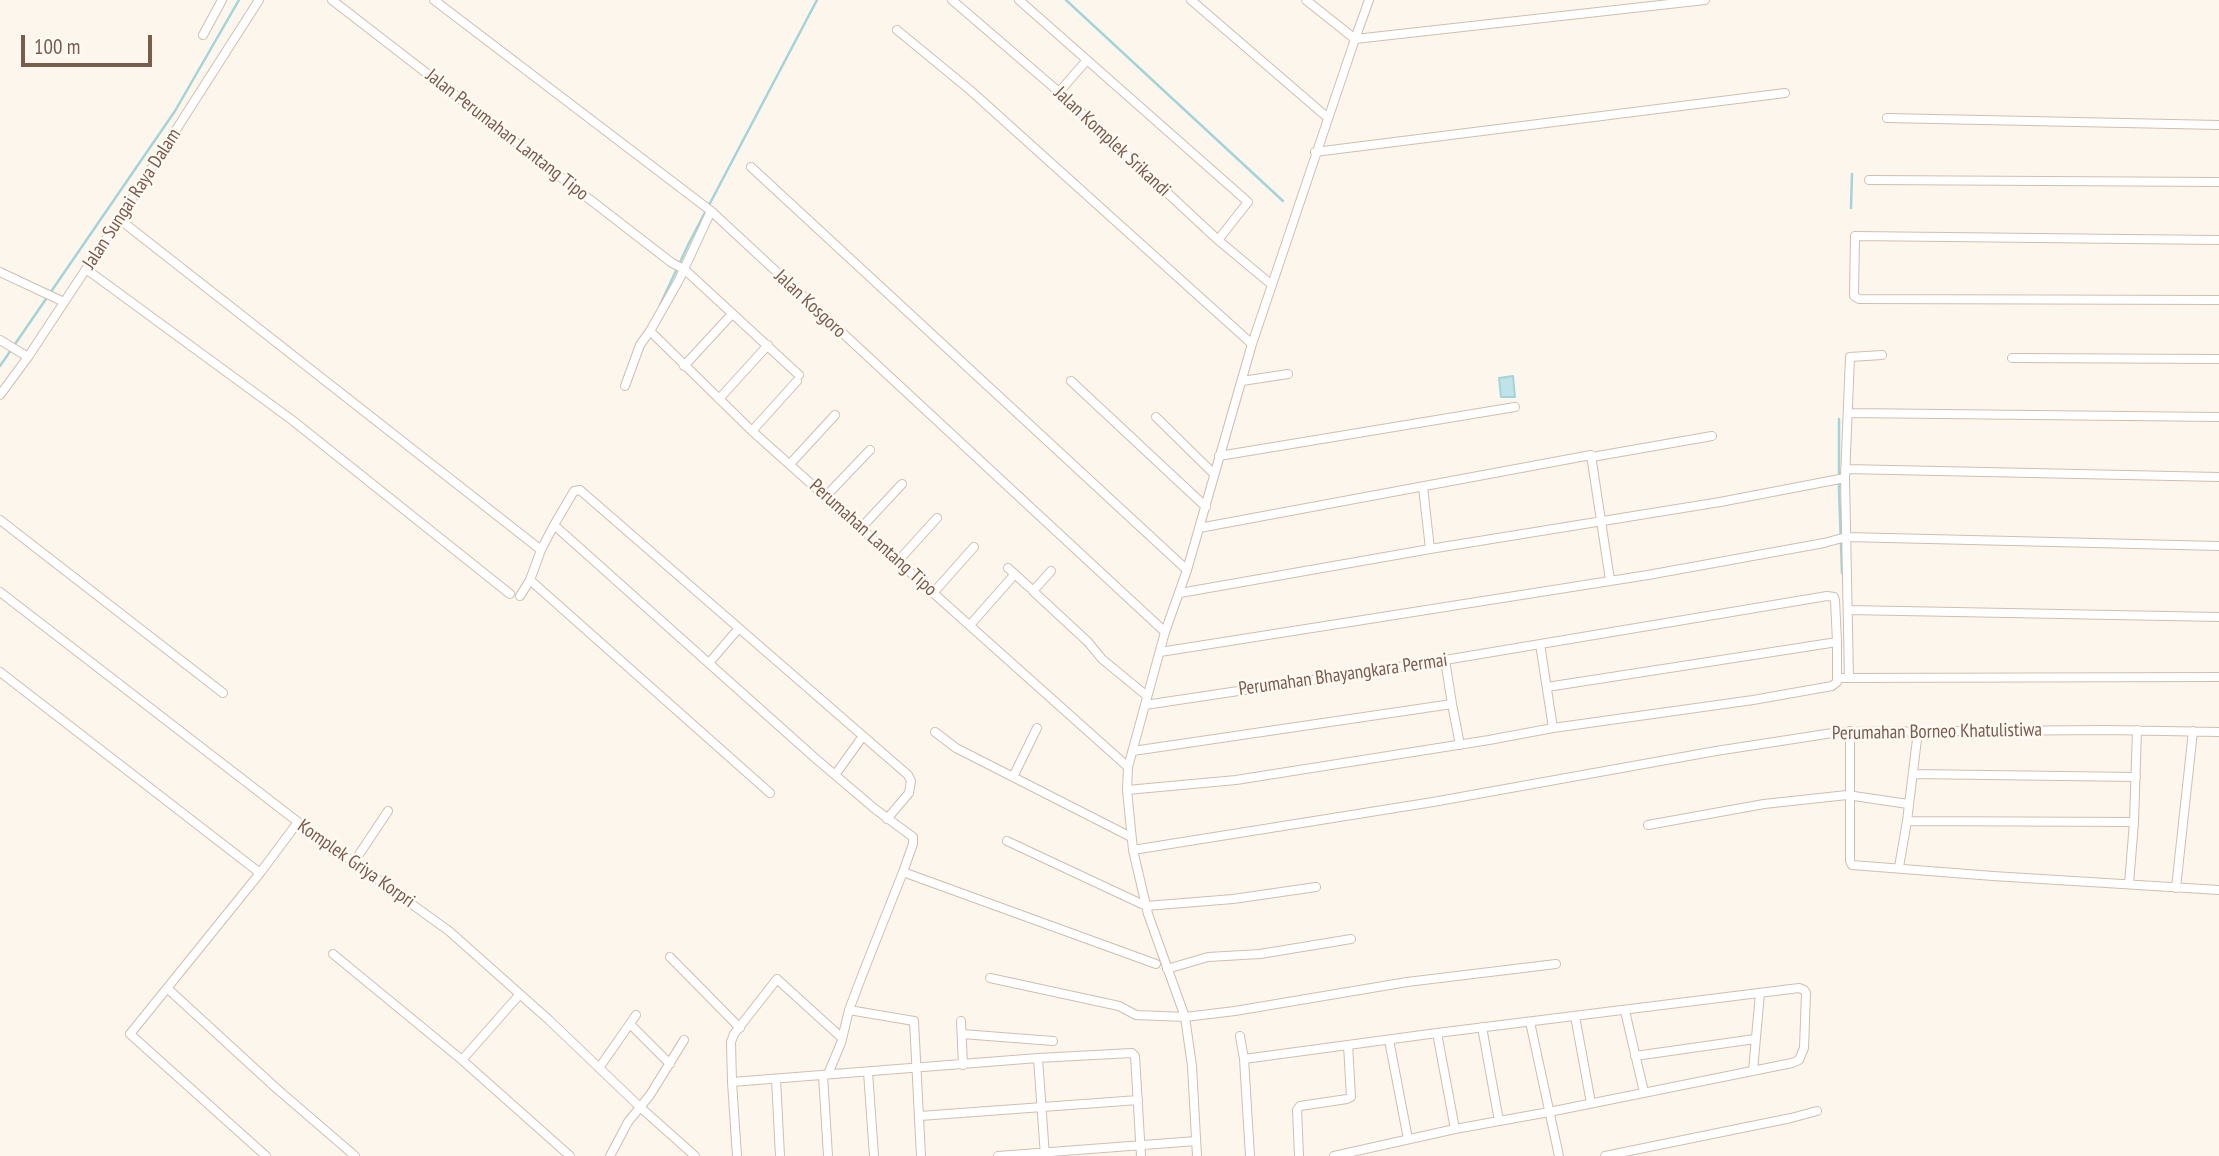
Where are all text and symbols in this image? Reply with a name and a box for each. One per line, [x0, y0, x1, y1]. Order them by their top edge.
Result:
scale bar [24, 21, 156, 65]
text: 100 m [34, 33, 80, 60]
street label: Jalan Perumahan Lantang Tipo [421, 64, 593, 206]
street label: Jalan Komplek Srikandi [1049, 82, 1175, 202]
street label: Jalan Sungai Raya Dalam [78, 125, 186, 273]
street label: Jalan Kosgoro [769, 265, 851, 343]
street label: Perumahan Lantang Tipo [805, 475, 941, 601]
street label: Perumahan Bhayangkara Permai [1237, 649, 1449, 701]
street label: Perumahan Borneo Khatulistiwa [1832, 719, 2042, 745]
street label: Komplek Griya Korpri [293, 815, 419, 913]

